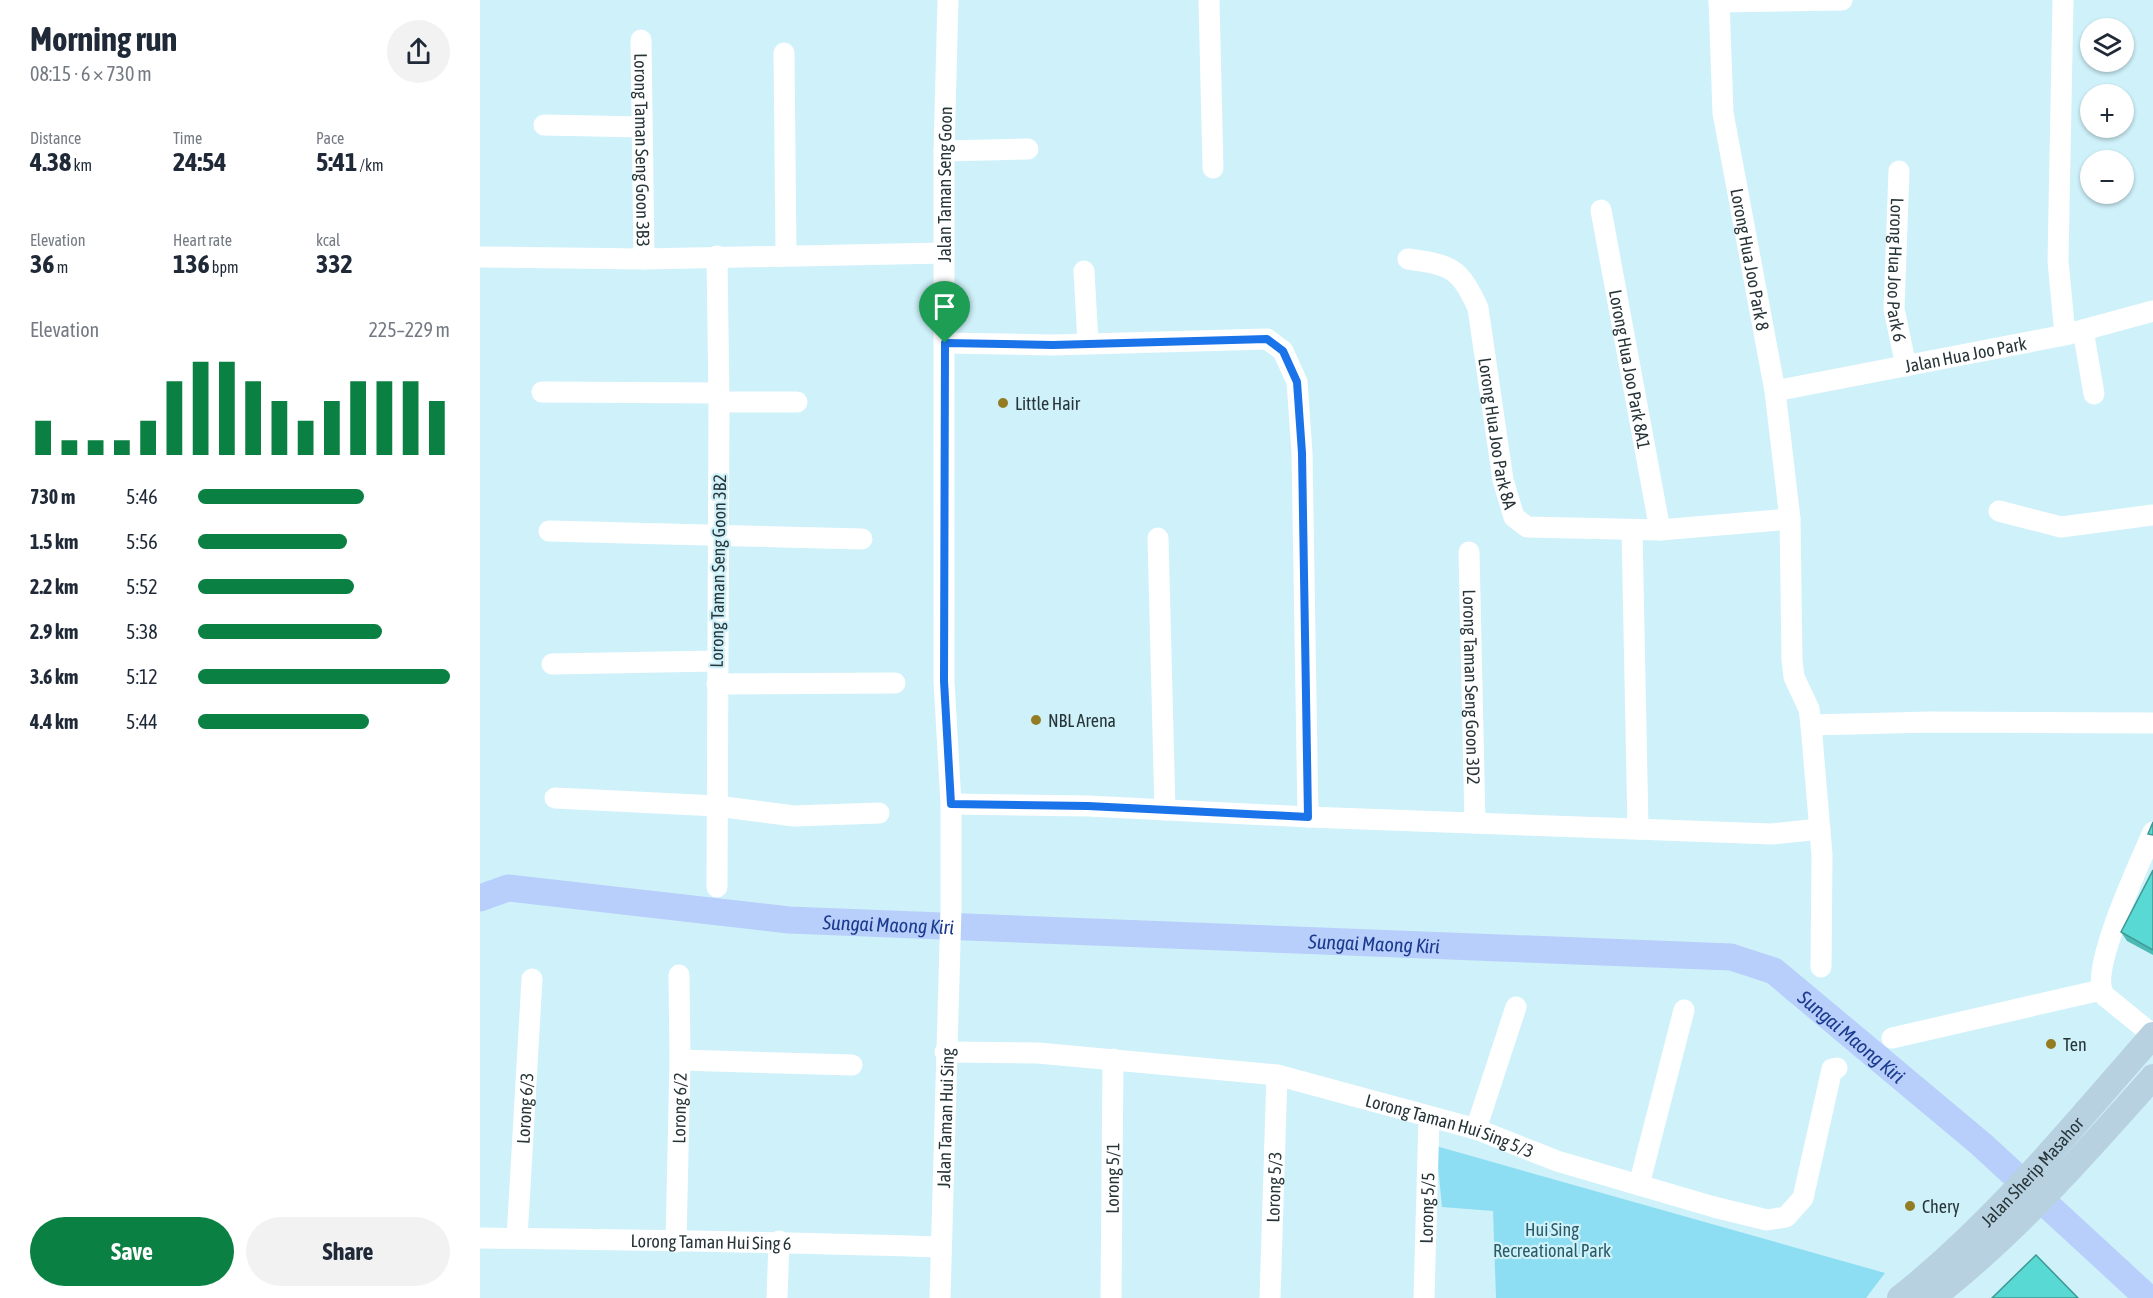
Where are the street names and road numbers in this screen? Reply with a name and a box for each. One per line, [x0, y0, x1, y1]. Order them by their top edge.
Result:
street label: Lorong Taman Seng Goon 3B3 [631, 53, 654, 247]
street label: Jalan Taman Seng Goon [933, 106, 956, 262]
street label: Lorong Hua Joo Park 8 [1727, 187, 1774, 332]
street label: Lorong Hua Joo Park 6 [1883, 197, 1911, 344]
street label: Lorong Hua Joo Park 8A1 [1605, 288, 1655, 451]
street label: Jalan Hua Joo Park [1903, 332, 2028, 376]
street label: Lorong Hua Joo Park 8A [1475, 356, 1522, 512]
street label: Lorong Taman Seng Goon 3B2 [706, 474, 730, 668]
street label: Lorong Taman Seng Goon 3D2 [1459, 589, 1485, 785]
street label: Jalan Taman Hui Sing [933, 1048, 958, 1188]
street label: Lorong 6/3 [512, 1072, 537, 1144]
street label: Lorong 6/2 [668, 1072, 690, 1144]
street label: Lorong Taman Hui Sing 5/3 [1363, 1089, 1537, 1161]
street label: Jalan Sherip Masahor [1976, 1112, 2088, 1230]
street label: Lorong 5/1 [1101, 1142, 1123, 1214]
street label: Lorong 5/3 [1262, 1151, 1285, 1223]
street label: Lorong 5/5 [1415, 1172, 1438, 1244]
street label: Lorong Taman Hui Sing 6 [630, 1230, 792, 1253]

